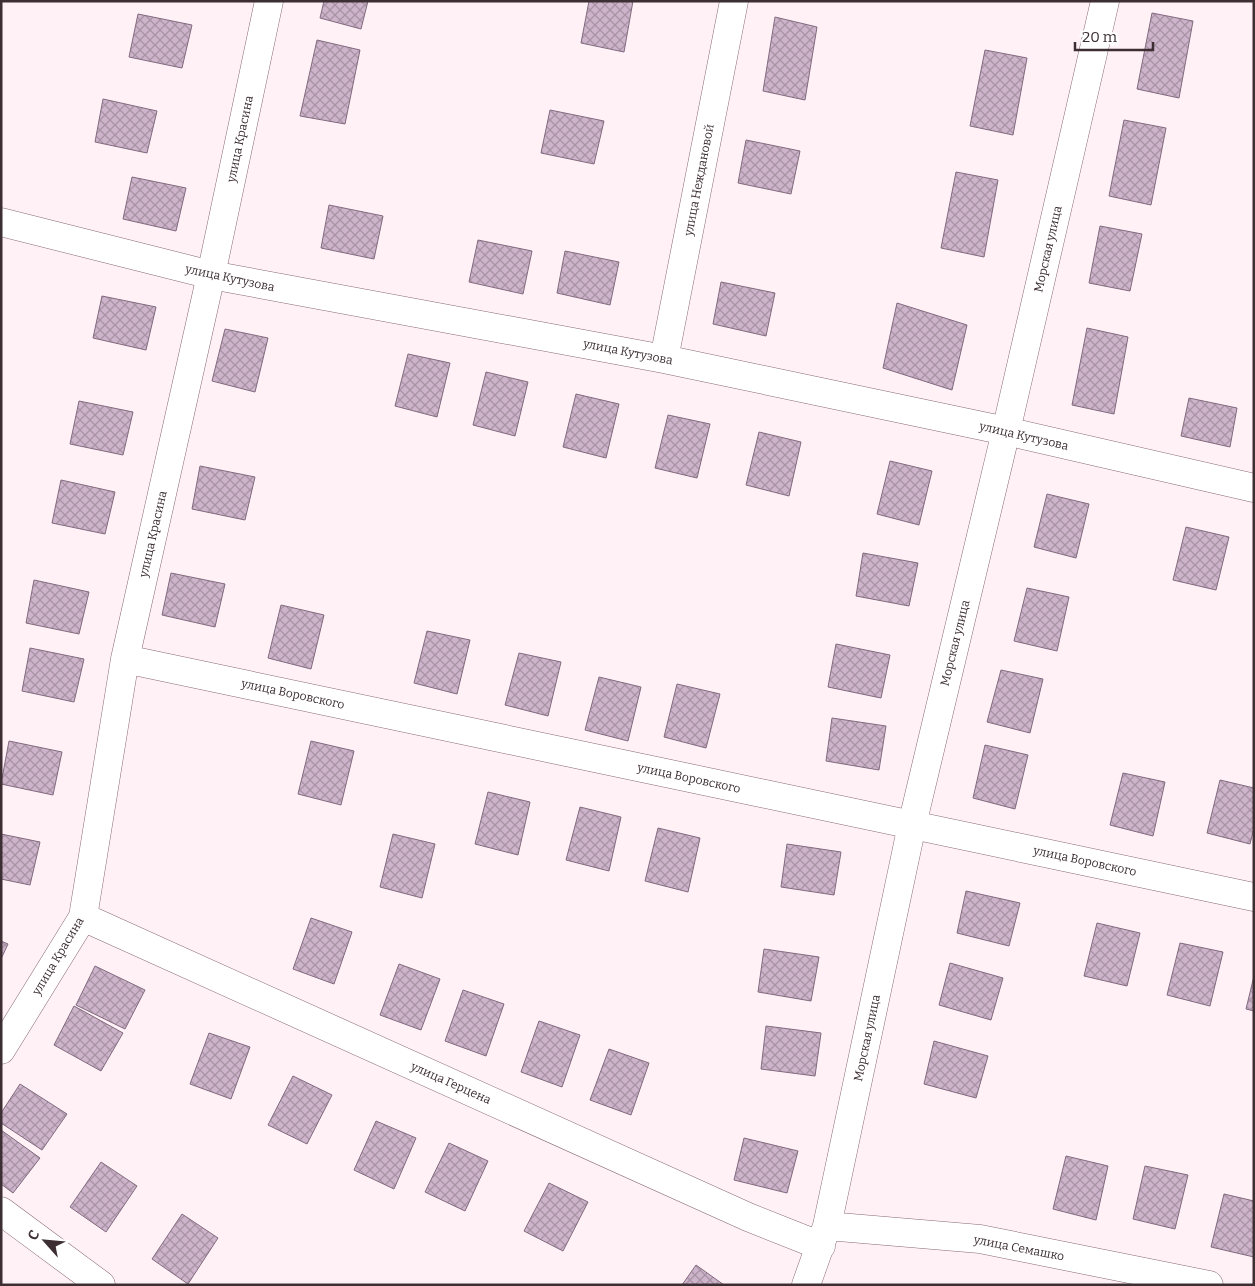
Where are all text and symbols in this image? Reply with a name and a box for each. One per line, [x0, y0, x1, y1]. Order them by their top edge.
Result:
scale bar [1075, 20, 1152, 52]
text: 20 m [1082, 28, 1118, 46]
street label: улица Красина [224, 94, 256, 185]
street label: улица Неждановой [681, 123, 717, 238]
street label: Морская улица [1031, 204, 1065, 294]
street label: улица Кутузова [183, 261, 276, 294]
street label: улица Кутузова [581, 336, 674, 368]
street label: улица Кутузова [977, 419, 1070, 453]
street label: улица Красина [136, 489, 170, 580]
street label: Морская улица [938, 598, 973, 688]
street label: улица Воровского [239, 676, 346, 712]
street label: улица Воровского [635, 760, 742, 796]
street label: улица Воровского [1031, 843, 1138, 879]
street label: улица Красина [29, 914, 87, 998]
street label: Морская улица [851, 993, 883, 1083]
street label: улица Герцена [408, 1059, 494, 1107]
north arrow [20, 1216, 70, 1266]
text: С [24, 1227, 44, 1243]
street label: улица Семашко [972, 1232, 1065, 1264]

